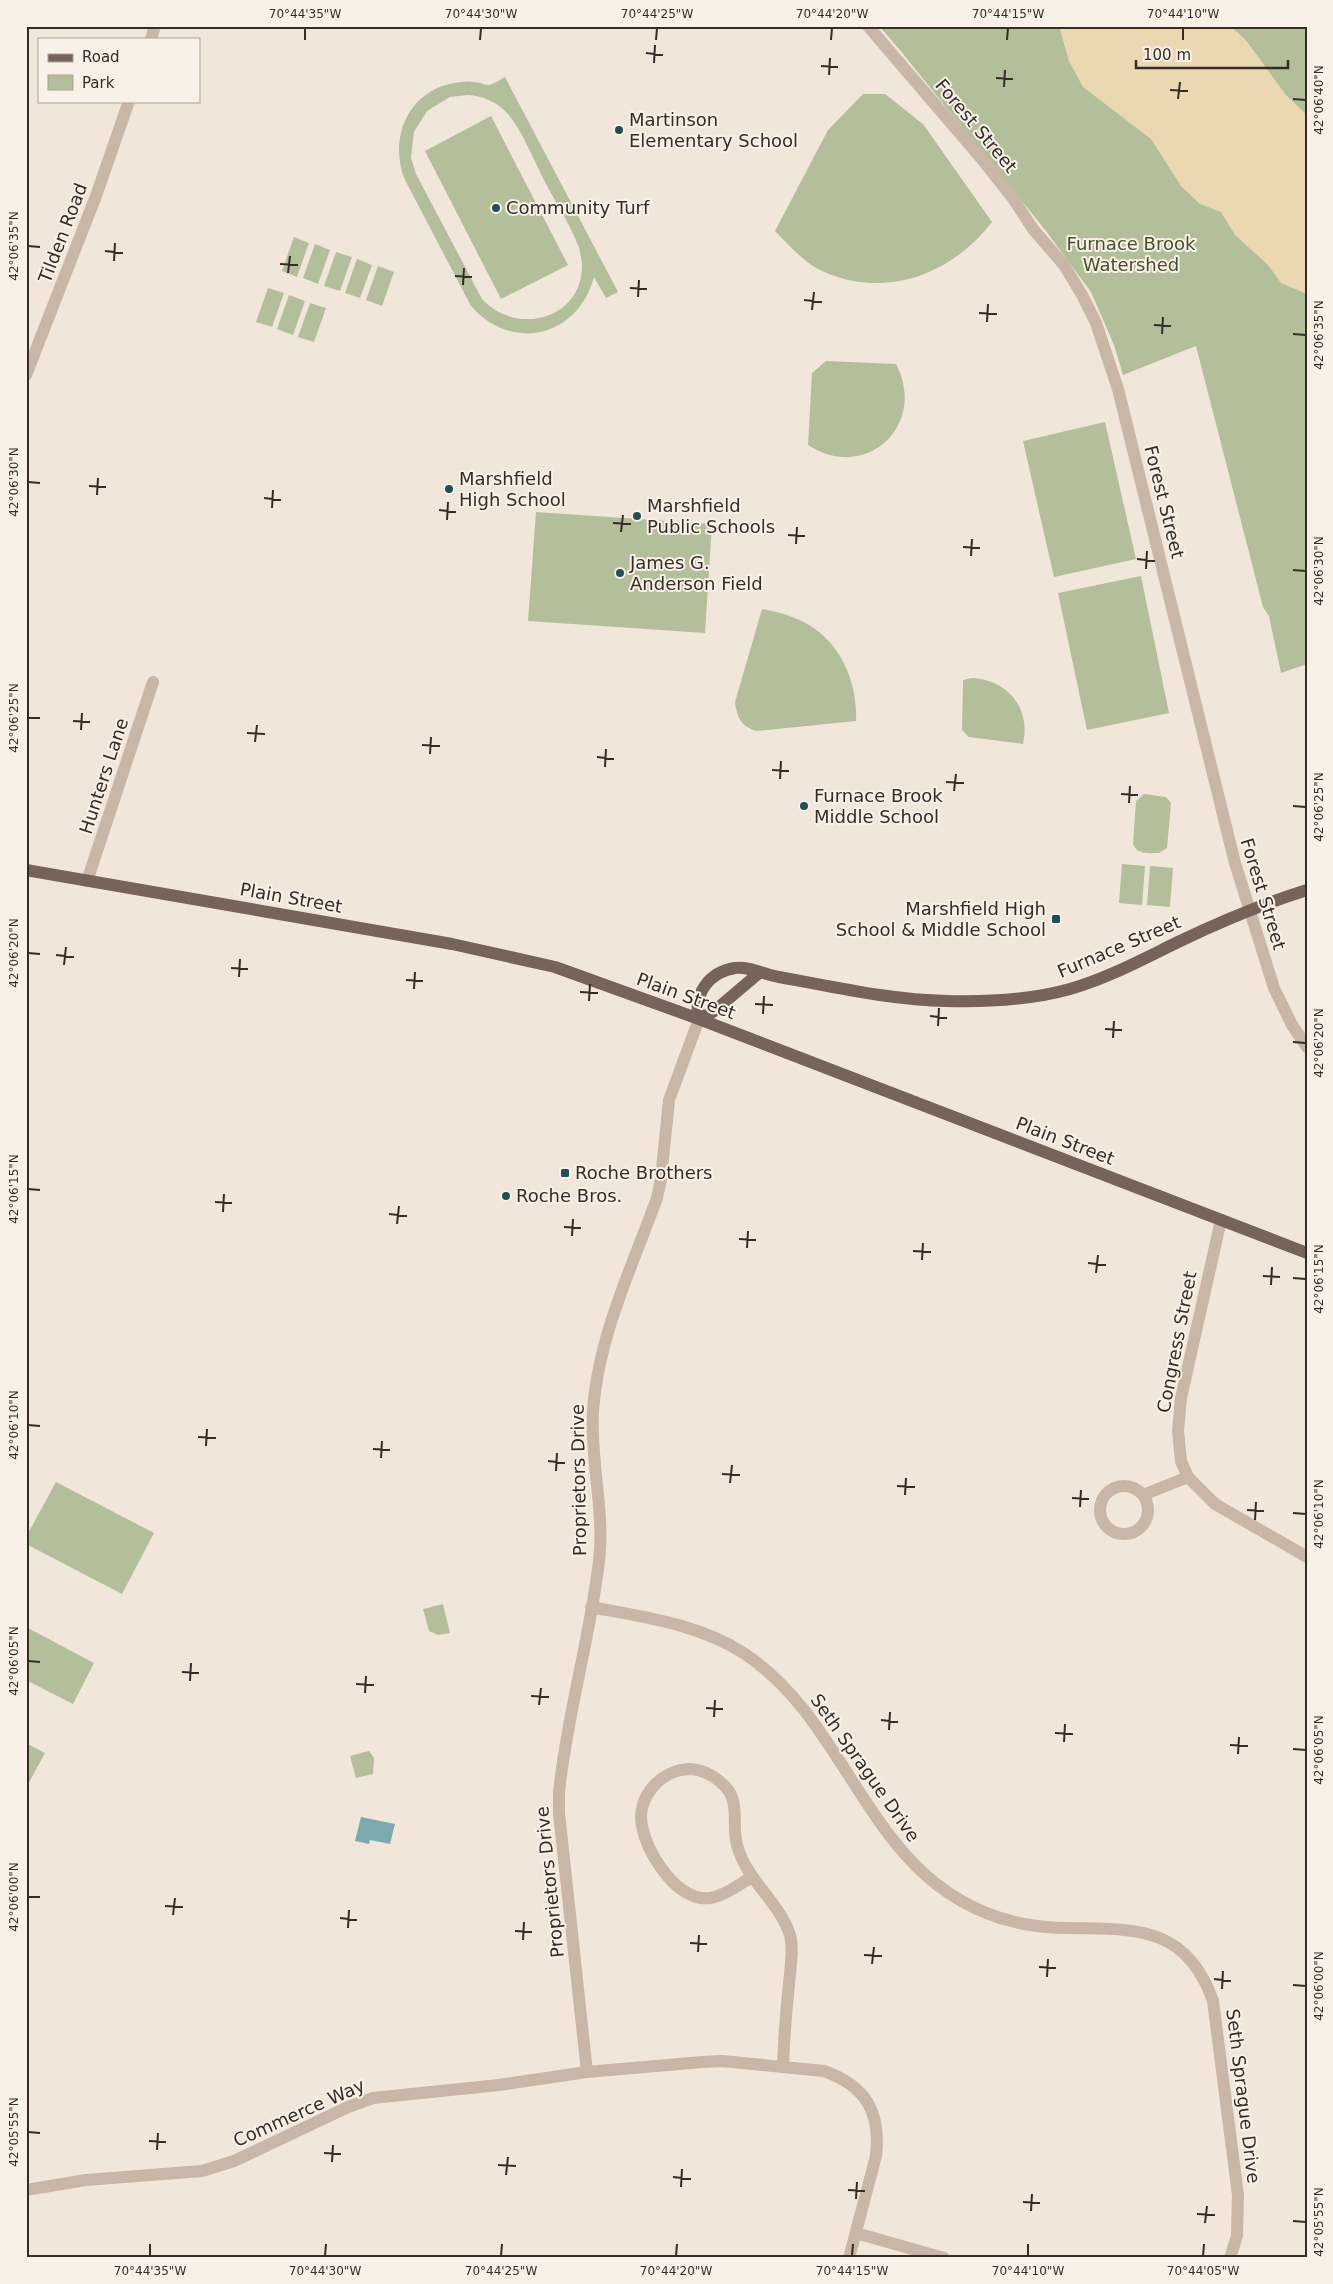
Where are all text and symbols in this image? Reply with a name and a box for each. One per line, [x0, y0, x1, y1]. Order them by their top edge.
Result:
text: 70°44'35"W [269, 7, 341, 21]
text: 70°44'30"W [445, 7, 517, 21]
text: 70°44'25"W [621, 7, 693, 21]
text: 70°44'20"W [796, 7, 868, 21]
text: 70°44'15"W [972, 7, 1044, 21]
text: 70°44'10"W [1147, 7, 1219, 21]
legend [38, 38, 200, 102]
scale bar [1136, 38, 1288, 70]
text: 100 m [1143, 46, 1191, 64]
text: Road [82, 48, 120, 66]
text: 42°06'40"N [1312, 65, 1326, 135]
text: Park [82, 74, 115, 92]
street label: Forest Street [931, 75, 1022, 177]
place label: Martinson Elementary School [629, 109, 798, 151]
marker: Martinson Elementary School [613, 124, 625, 136]
street label: Tilden Road [34, 180, 91, 287]
place label: Community Turf [506, 197, 650, 218]
marker: Community Turf [490, 202, 502, 214]
text: 42°06'35"N [7, 211, 21, 281]
park label: Furnace Brook Watershed [1067, 233, 1196, 275]
text: 42°06'35"N [1312, 300, 1326, 370]
street label: Forest Street [1140, 443, 1189, 561]
text: 42°06'30"N [7, 447, 21, 517]
place label: Marshfield High School [459, 468, 566, 510]
marker: Marshfield High School [443, 483, 455, 495]
place label: Marshfield Public Schools [647, 495, 775, 537]
marker: Marshfield Public Schools [631, 510, 643, 522]
text: 42°06'30"N [1312, 536, 1326, 606]
place label: James G. Anderson Field [629, 552, 763, 594]
marker: James G. Anderson Field [614, 567, 626, 579]
text: 42°06'25"N [7, 683, 21, 753]
street label: Hunters Lane [75, 715, 132, 836]
text: 42°06'25"N [1312, 772, 1326, 842]
place label: Furnace Brook Middle School [814, 785, 943, 827]
marker: Furnace Brook Middle School [798, 800, 810, 812]
street label: Forest Street [1237, 835, 1290, 952]
street label: Plain Street [238, 878, 344, 917]
place label: Marshfield High School & Middle School [836, 898, 1046, 940]
street label: Furnace Street [1054, 911, 1184, 982]
marker: Marshfield High School & Middle School [1050, 913, 1062, 925]
text: 42°06'20"N [7, 918, 21, 988]
street label: Plain Street [634, 968, 738, 1023]
text: 42°06'20"N [1312, 1008, 1326, 1078]
street label: Plain Street [1013, 1112, 1117, 1169]
text: 42°06'15"N [7, 1154, 21, 1224]
place label: Roche Brothers [575, 1162, 713, 1183]
marker: Roche Brothers [559, 1167, 571, 1179]
place label: Roche Bros. [516, 1185, 622, 1206]
marker: Roche Bros. [500, 1190, 512, 1202]
text: 42°06'15"N [1312, 1244, 1326, 1314]
street label: Congress Street [1152, 1269, 1201, 1414]
text: 42°06'10"N [7, 1390, 21, 1460]
street label: Proprietors Drive [567, 1404, 590, 1556]
text: 42°06'10"N [1312, 1479, 1326, 1549]
text: 42°06'05"N [7, 1626, 21, 1696]
street label: Seth Sprague Drive [806, 1690, 924, 1846]
text: 42°06'05"N [1312, 1715, 1326, 1785]
street label: Proprietors Drive [531, 1805, 568, 1959]
text: 42°06'00"N [7, 1862, 21, 1932]
text: 42°06'00"N [1312, 1951, 1326, 2021]
street label: Seth Sprague Drive [1222, 2008, 1265, 2184]
street label: Commerce Way [230, 2074, 368, 2151]
text: 42°05'55"N [7, 2097, 21, 2167]
text: 42°05'55"N [1312, 2187, 1326, 2257]
text: 70°44'35"W [114, 2264, 186, 2278]
text: 70°44'30"W [289, 2264, 361, 2278]
text: 70°44'25"W [465, 2264, 537, 2278]
text: 70°44'20"W [640, 2264, 712, 2278]
text: 70°44'15"W [816, 2264, 888, 2278]
text: 70°44'10"W [992, 2264, 1064, 2278]
text: 70°44'05"W [1167, 2264, 1239, 2278]

